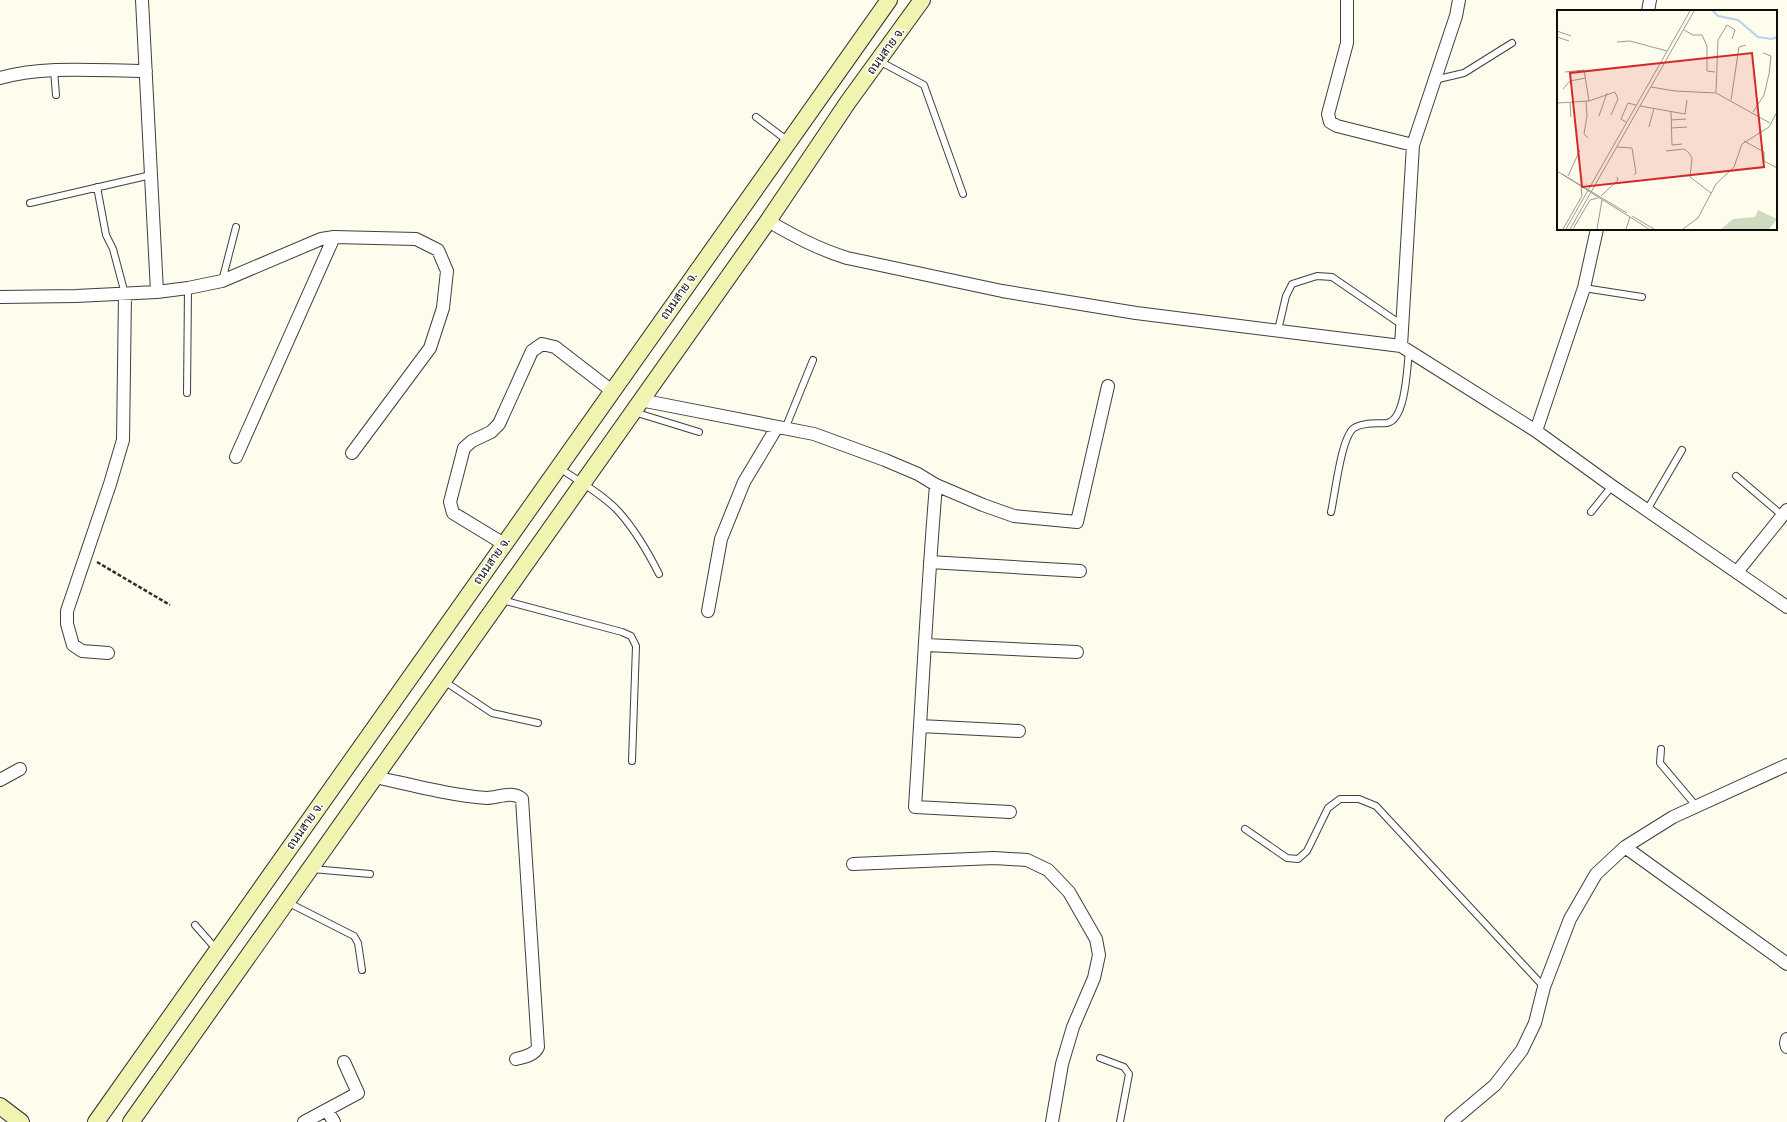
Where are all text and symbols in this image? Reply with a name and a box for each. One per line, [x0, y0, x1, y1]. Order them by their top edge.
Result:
inset map [1557, 10, 1777, 230]
street label: ถนนสาย จ. [862, 23, 910, 79]
street label: ถนนสาย จ. [656, 268, 702, 324]
street label: ถนนสาย จ. [469, 533, 515, 589]
street label: ถนนสาย จ. [282, 798, 328, 854]

